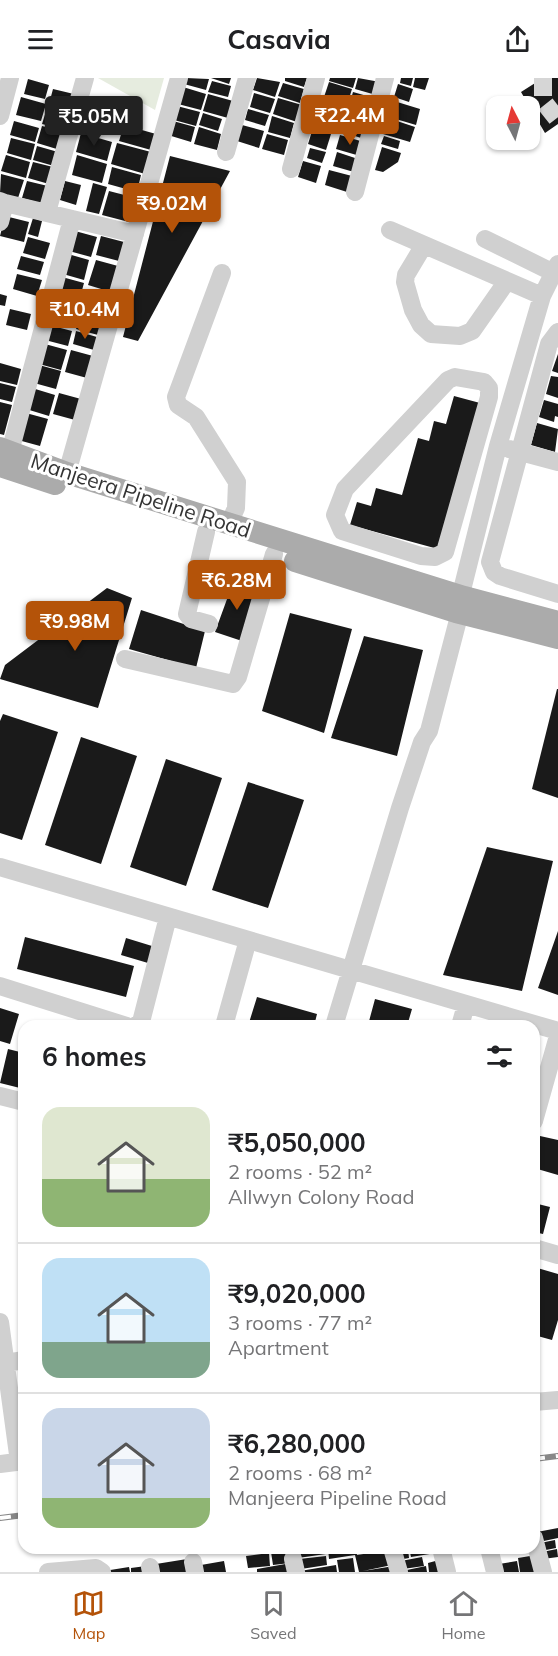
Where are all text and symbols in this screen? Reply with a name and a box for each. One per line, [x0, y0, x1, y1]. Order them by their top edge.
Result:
text: Casavia [227, 22, 331, 56]
icon: menu [24, 23, 57, 56]
icon: share [501, 23, 534, 56]
pin: ₹22.4M [301, 95, 399, 146]
pin: ₹5.05M [45, 96, 143, 147]
north arrow [486, 96, 540, 150]
map controls [486, 96, 540, 150]
text: ₹22.4M [315, 102, 385, 127]
text: ₹5.05M [59, 103, 129, 128]
pin: ₹9.02M [123, 183, 221, 234]
text: ₹9.02M [137, 190, 207, 215]
pin: ₹10.4M [36, 289, 134, 340]
text: ₹10.4M [50, 296, 120, 321]
street label: Manjeera Pipeline Road [28, 447, 254, 543]
pin: ₹6.28M [188, 560, 286, 611]
text: ₹6.28M [202, 567, 272, 592]
pin: ₹9.98M [26, 601, 124, 652]
text: ₹9.98M [40, 608, 110, 633]
text: 6 homes [42, 1040, 146, 1073]
icon: filters [483, 1040, 516, 1073]
text: ₹5,050,000 [228, 1126, 366, 1159]
icon: home [90, 1131, 162, 1203]
text: 2 rooms · 52 m² [228, 1159, 372, 1184]
text: Allwyn Colony Road [228, 1184, 414, 1209]
text: ₹9,020,000 [228, 1277, 366, 1310]
icon: home [90, 1282, 162, 1354]
text: 3 rooms · 77 m² [228, 1310, 372, 1335]
text: Apartment [228, 1335, 329, 1360]
text: ₹6,280,000 [228, 1427, 366, 1460]
icon: home [90, 1432, 162, 1504]
text: 2 rooms · 68 m² [228, 1460, 372, 1485]
text: Manjeera Pipeline Road [228, 1485, 447, 1510]
tab: Map [72, 1587, 105, 1643]
tab: Saved [250, 1587, 297, 1643]
tab: Home [441, 1587, 486, 1643]

